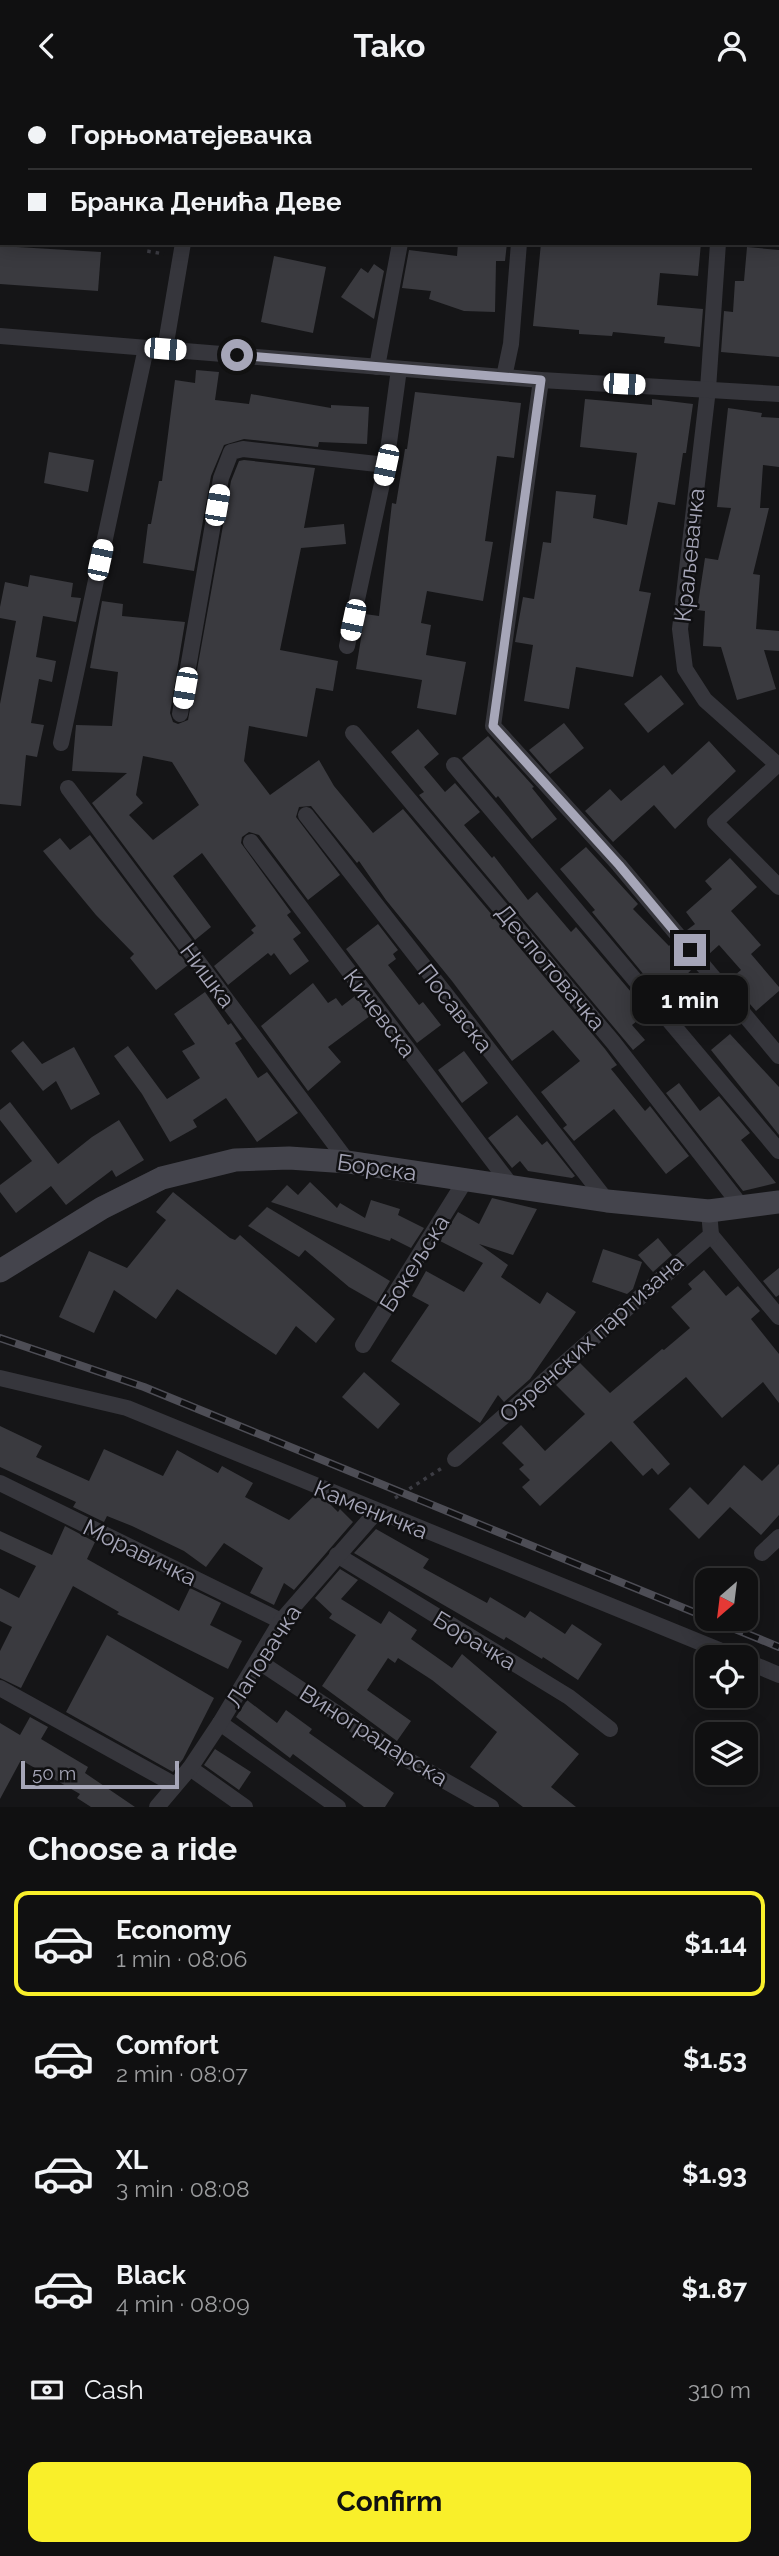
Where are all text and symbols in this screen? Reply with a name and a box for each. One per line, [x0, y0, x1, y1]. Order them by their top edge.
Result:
icon: back [28, 27, 66, 65]
text: Tako [354, 27, 425, 64]
icon: person [713, 27, 751, 65]
text: Горњоматејевачка [70, 120, 312, 150]
text: Бранка Денића Деве [70, 187, 342, 217]
car [144, 337, 187, 361]
route start [221, 339, 253, 371]
car [603, 372, 646, 396]
car [372, 442, 401, 488]
car [204, 482, 231, 528]
street label: Краљевачка [669, 487, 709, 623]
car [86, 537, 115, 583]
car [339, 597, 368, 643]
car [172, 665, 199, 711]
street label: Деспотовачка [491, 899, 611, 1035]
route end [674, 934, 706, 966]
street label: Нишка [175, 938, 241, 1012]
street label: Посавска [413, 958, 499, 1058]
street label: Кичевска [338, 964, 422, 1062]
callout: 1 min [632, 975, 748, 1023]
text: 1 min [661, 986, 719, 1013]
street label: Борска [336, 1148, 418, 1186]
street label: Бокељска [374, 1210, 454, 1316]
street label: Озренских партизана [493, 1248, 689, 1428]
street label: Каменичка [310, 1474, 432, 1544]
street label: Моравичка [79, 1513, 201, 1591]
north arrow [695, 1568, 758, 1631]
map controls [695, 1568, 758, 1785]
street label: Лаповачка [220, 1600, 306, 1712]
street label: Борачка [429, 1605, 521, 1675]
button: locate [695, 1645, 758, 1708]
street label: Виноградарска [295, 1679, 453, 1791]
button: layers [695, 1722, 758, 1785]
scale bar [21, 1758, 178, 1790]
text: 50 m [32, 1762, 76, 1784]
text: Choose a ride [28, 1830, 237, 1867]
icon: car [32, 1912, 95, 1975]
text: Economy [116, 1915, 231, 1945]
text: $1.14 [684, 1929, 747, 1959]
text: 1 min · 08:06 [116, 1945, 247, 1972]
icon: car [32, 2027, 95, 2090]
text: Comfort [116, 2030, 219, 2060]
text: $1.53 [683, 2044, 747, 2074]
text: 2 min · 08:07 [116, 2060, 248, 2087]
icon: car [32, 2142, 95, 2205]
text: XL [116, 2145, 148, 2175]
text: $1.93 [682, 2159, 747, 2189]
text: 3 min · 08:08 [116, 2175, 250, 2202]
icon: car [32, 2257, 95, 2320]
text: Black [116, 2260, 186, 2290]
text: $1.87 [682, 2274, 747, 2304]
text: 4 min · 08:09 [116, 2290, 250, 2317]
icon: cash [28, 2371, 66, 2409]
text: Cash [84, 2375, 144, 2405]
text: 310 m [688, 2376, 751, 2403]
button: Confirm [28, 2462, 751, 2542]

